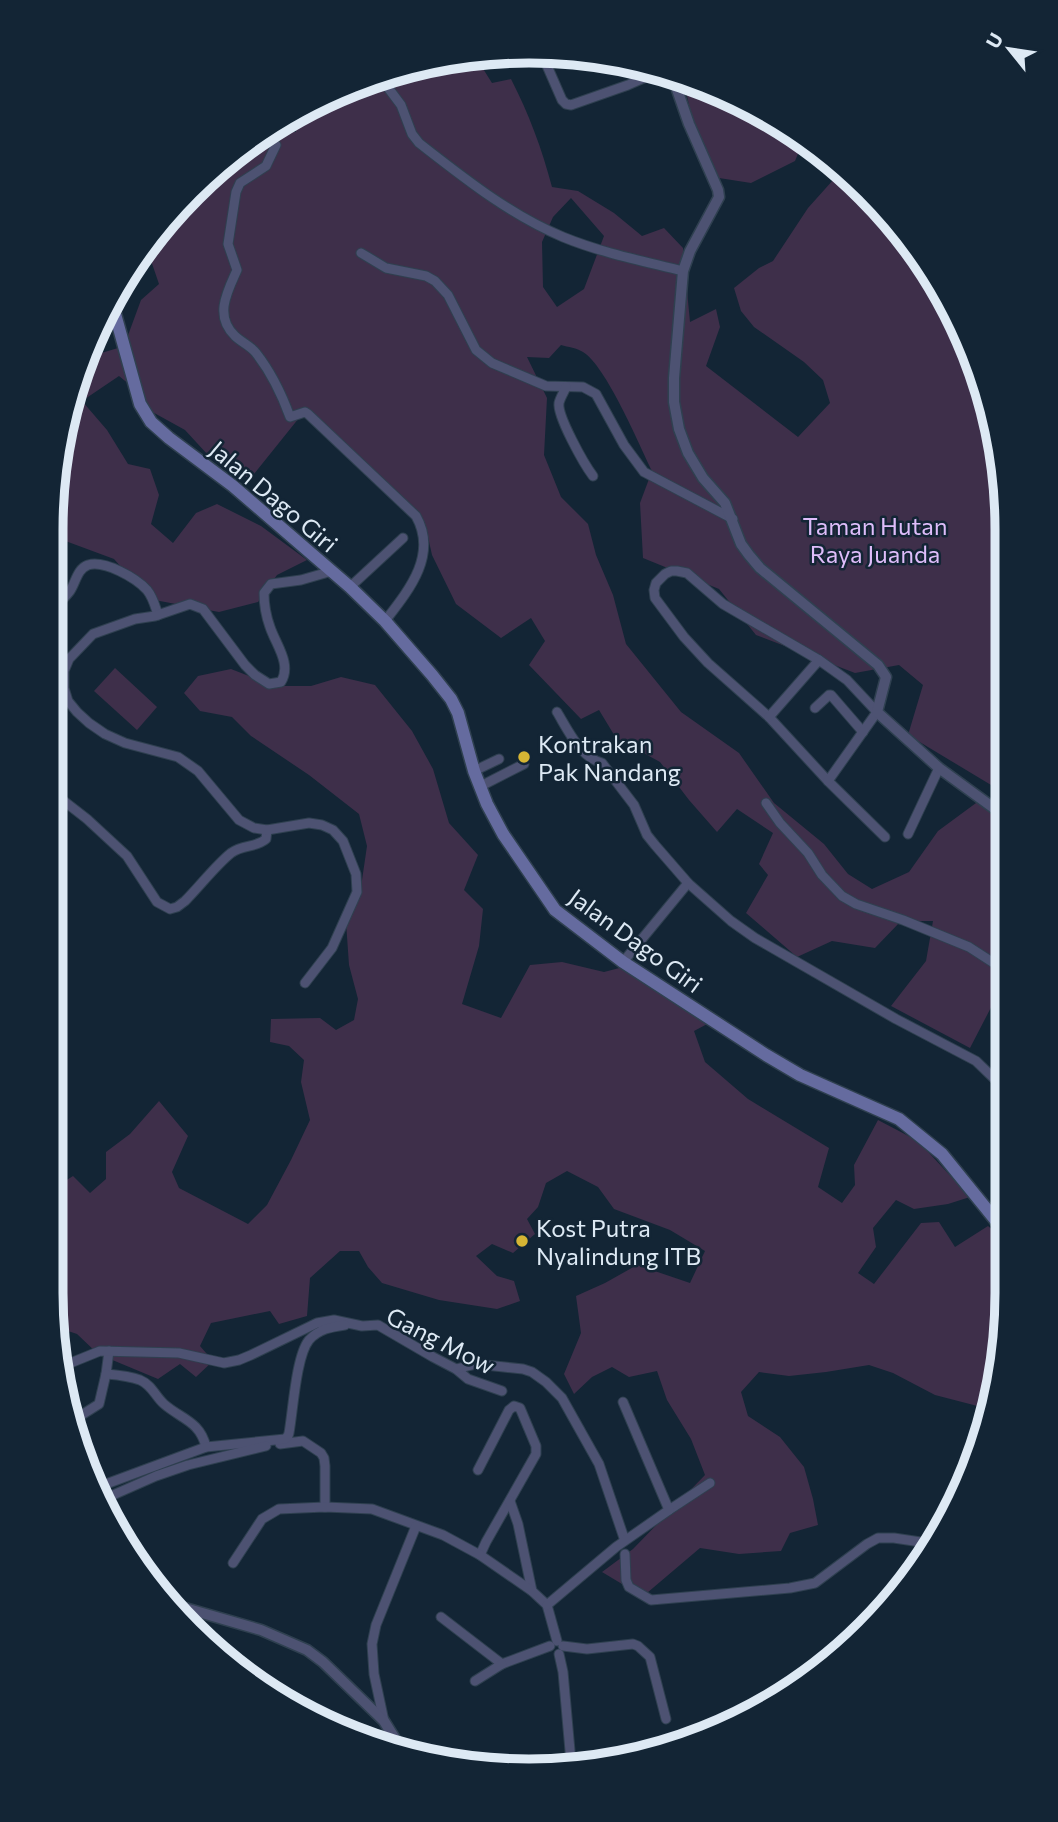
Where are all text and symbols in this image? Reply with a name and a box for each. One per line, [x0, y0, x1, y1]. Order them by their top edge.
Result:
north arrow [974, 14, 1044, 84]
text: U [980, 29, 1007, 52]
street label: Jalan Dago Giri [204, 434, 344, 558]
park label: Taman Hutan Raya Juanda [802, 511, 948, 568]
place label: Kontrakan Pak Nandang [538, 729, 681, 786]
marker: Kontrakan Pak Nandang [516, 749, 532, 765]
street label: Jalan Dago Giri [564, 882, 708, 998]
place label: Kost Putra Nyalindung ITB [536, 1213, 701, 1270]
marker: Kost Putra Nyalindung ITB [514, 1233, 530, 1249]
street label: Gang Mow [382, 1300, 500, 1380]

